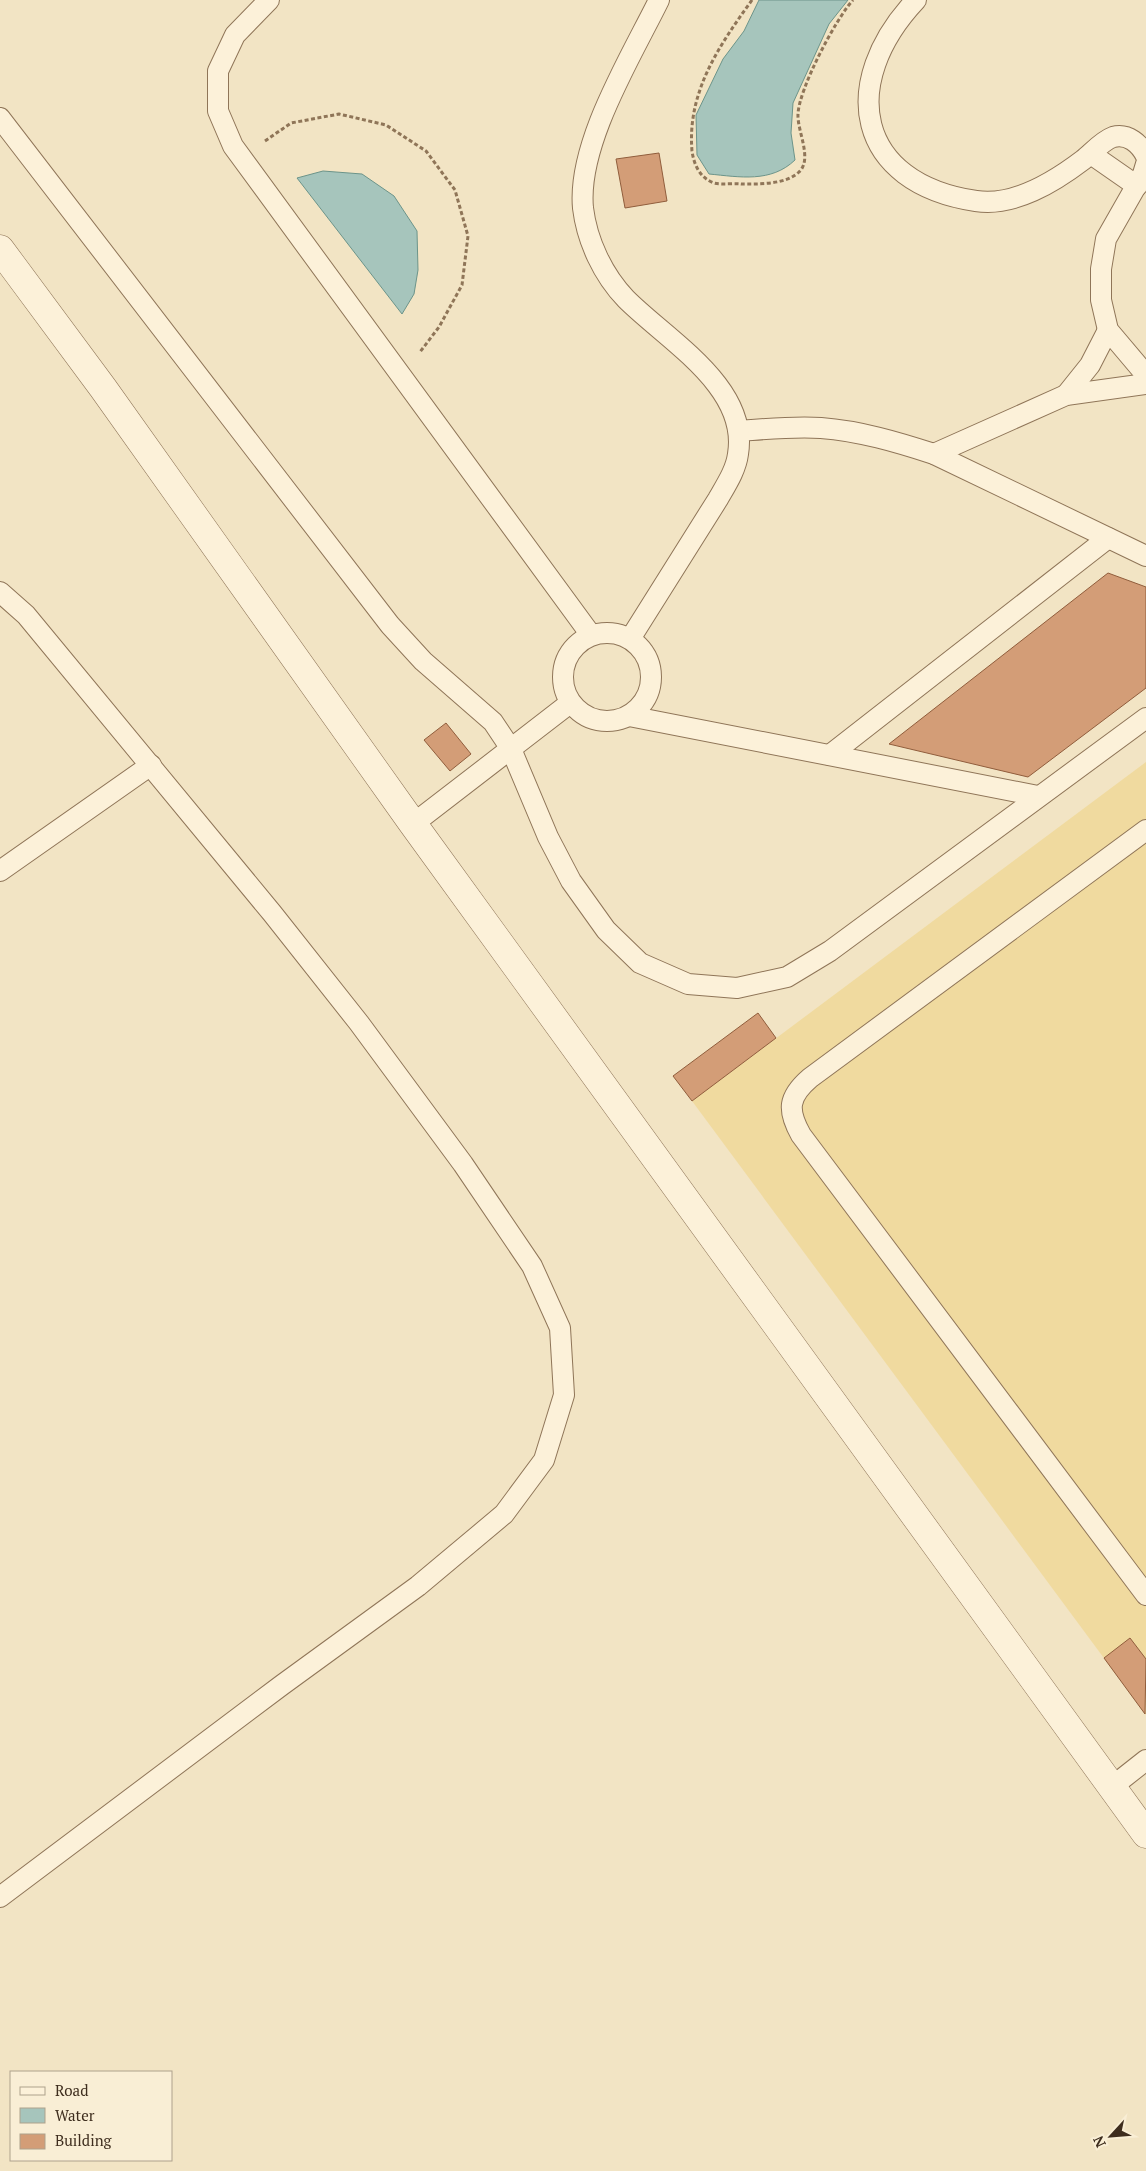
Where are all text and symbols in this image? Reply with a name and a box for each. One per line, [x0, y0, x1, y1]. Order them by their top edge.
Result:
legend [10, 2071, 172, 2161]
text: Road [55, 2080, 88, 2100]
text: Water [55, 2105, 95, 2125]
north arrow [1086, 2111, 1136, 2161]
text: Building [55, 2130, 113, 2150]
text: N [1088, 2133, 1110, 2151]

